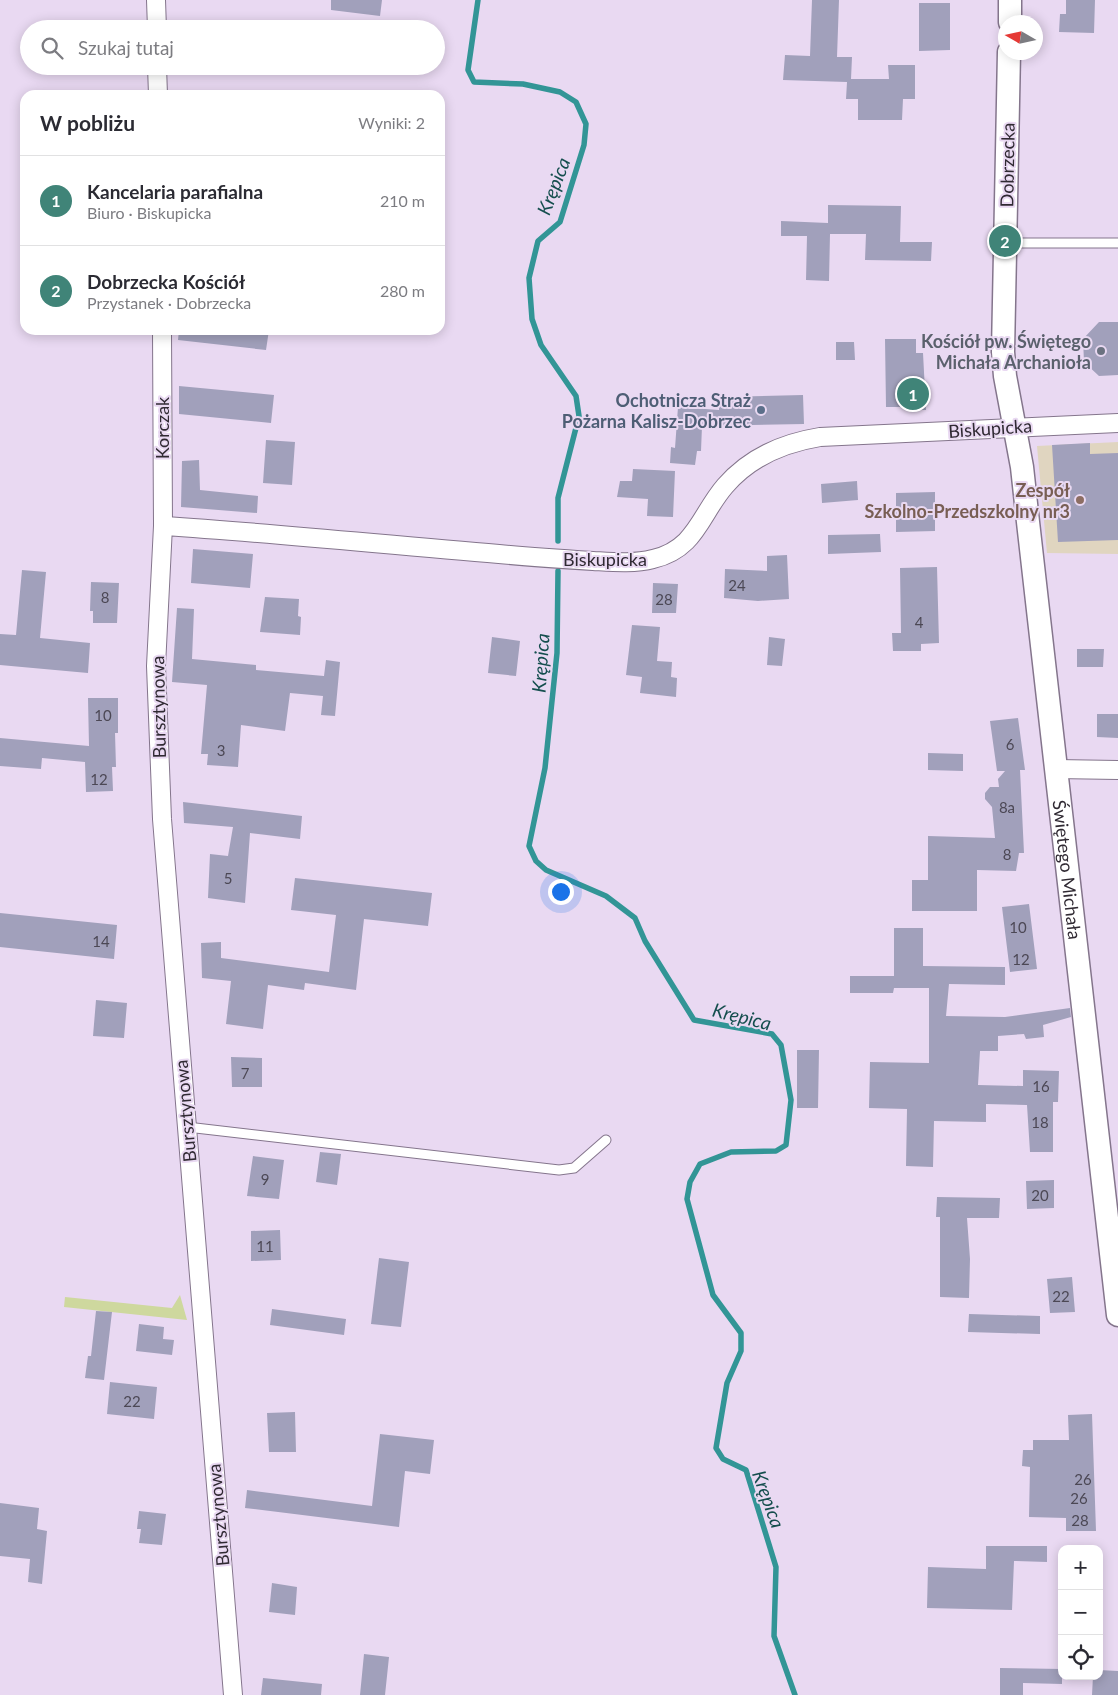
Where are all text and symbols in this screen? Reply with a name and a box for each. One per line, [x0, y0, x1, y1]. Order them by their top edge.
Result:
north arrow [998, 15, 1043, 60]
search box [20, 20, 445, 75]
icon: search [38, 34, 66, 62]
text: Szukaj tutaj [78, 36, 174, 59]
text: W pobliżu [40, 110, 135, 135]
text: Wyniki: 2 [358, 113, 425, 132]
street label: Dobrzecka [995, 123, 1019, 207]
water label: Krępica [532, 154, 574, 218]
text: Kancelaria parafialna [87, 180, 263, 203]
text: 1 [51, 191, 61, 210]
text: 210 m [380, 191, 425, 210]
text: Biuro · Biskupicka [87, 203, 211, 222]
pin: 2 [989, 222, 1021, 260]
text: Dobrzecka Kościół [87, 270, 245, 293]
text: 2 [51, 281, 61, 300]
text: 280 m [380, 281, 425, 300]
text: Przystanek · Dobrzecka [87, 293, 251, 312]
place label: Kościół pw. Świętego Michała Archanioła [921, 330, 1091, 373]
marker: Kościół pw. Świętego Michała Archanioła [1095, 345, 1107, 357]
pin: 1 [897, 375, 929, 413]
place label: Ochotnicza Straż Pożarna Kalisz-Dobrzec [562, 389, 751, 432]
street label: Korczak [151, 396, 173, 459]
marker: Ochotnicza Straż Pożarna Kalisz-Dobrzec [755, 404, 767, 416]
street label: Biskupicka [947, 414, 1033, 442]
place label: Zespół Szkolno-Przedszkolny nr3 [865, 479, 1070, 522]
marker: Zespół Szkolno-Przedszkolny nr3 [1074, 494, 1086, 506]
street label: Biskupicka [563, 548, 647, 570]
house number: 24 [728, 576, 746, 594]
house number: 8 [101, 588, 109, 606]
house number: 28 [655, 590, 673, 608]
house number: 4 [915, 613, 924, 631]
water label: Krępica [526, 633, 554, 693]
street label: Bursztynowa [146, 655, 170, 759]
house number: 10 [94, 706, 112, 724]
house number: 6 [1006, 735, 1015, 753]
house number: 3 [217, 741, 225, 759]
house number: 12 [90, 770, 108, 788]
house number: 8a [999, 798, 1015, 816]
street label: Świętego Michała [1049, 799, 1086, 941]
house number: 8 [1003, 845, 1011, 863]
house number: 5 [224, 869, 232, 887]
your location [548, 879, 574, 905]
house number: 10 [1009, 918, 1027, 936]
house number: 14 [92, 932, 110, 950]
house number: 12 [1012, 950, 1030, 968]
water label: Krępica [710, 998, 774, 1034]
street label: Bursztynowa [170, 1059, 200, 1163]
house number: 7 [241, 1064, 250, 1082]
house number: 16 [1032, 1077, 1050, 1095]
house number: 18 [1031, 1113, 1049, 1131]
house number: 9 [261, 1170, 269, 1188]
house number: 20 [1031, 1186, 1049, 1204]
house number: 11 [256, 1237, 274, 1255]
house number: 22 [1052, 1287, 1070, 1305]
house number: 22 [123, 1392, 141, 1410]
street label: Bursztynowa [203, 1463, 233, 1567]
water label: Krępica [748, 1467, 790, 1531]
house number: 26 [1074, 1470, 1092, 1488]
house number: 26 [1070, 1489, 1088, 1507]
house number: 28 [1071, 1511, 1089, 1529]
map controls [1058, 1545, 1103, 1680]
button: + [1058, 1545, 1103, 1590]
button: − [1058, 1590, 1103, 1635]
button: locate [1058, 1635, 1103, 1680]

